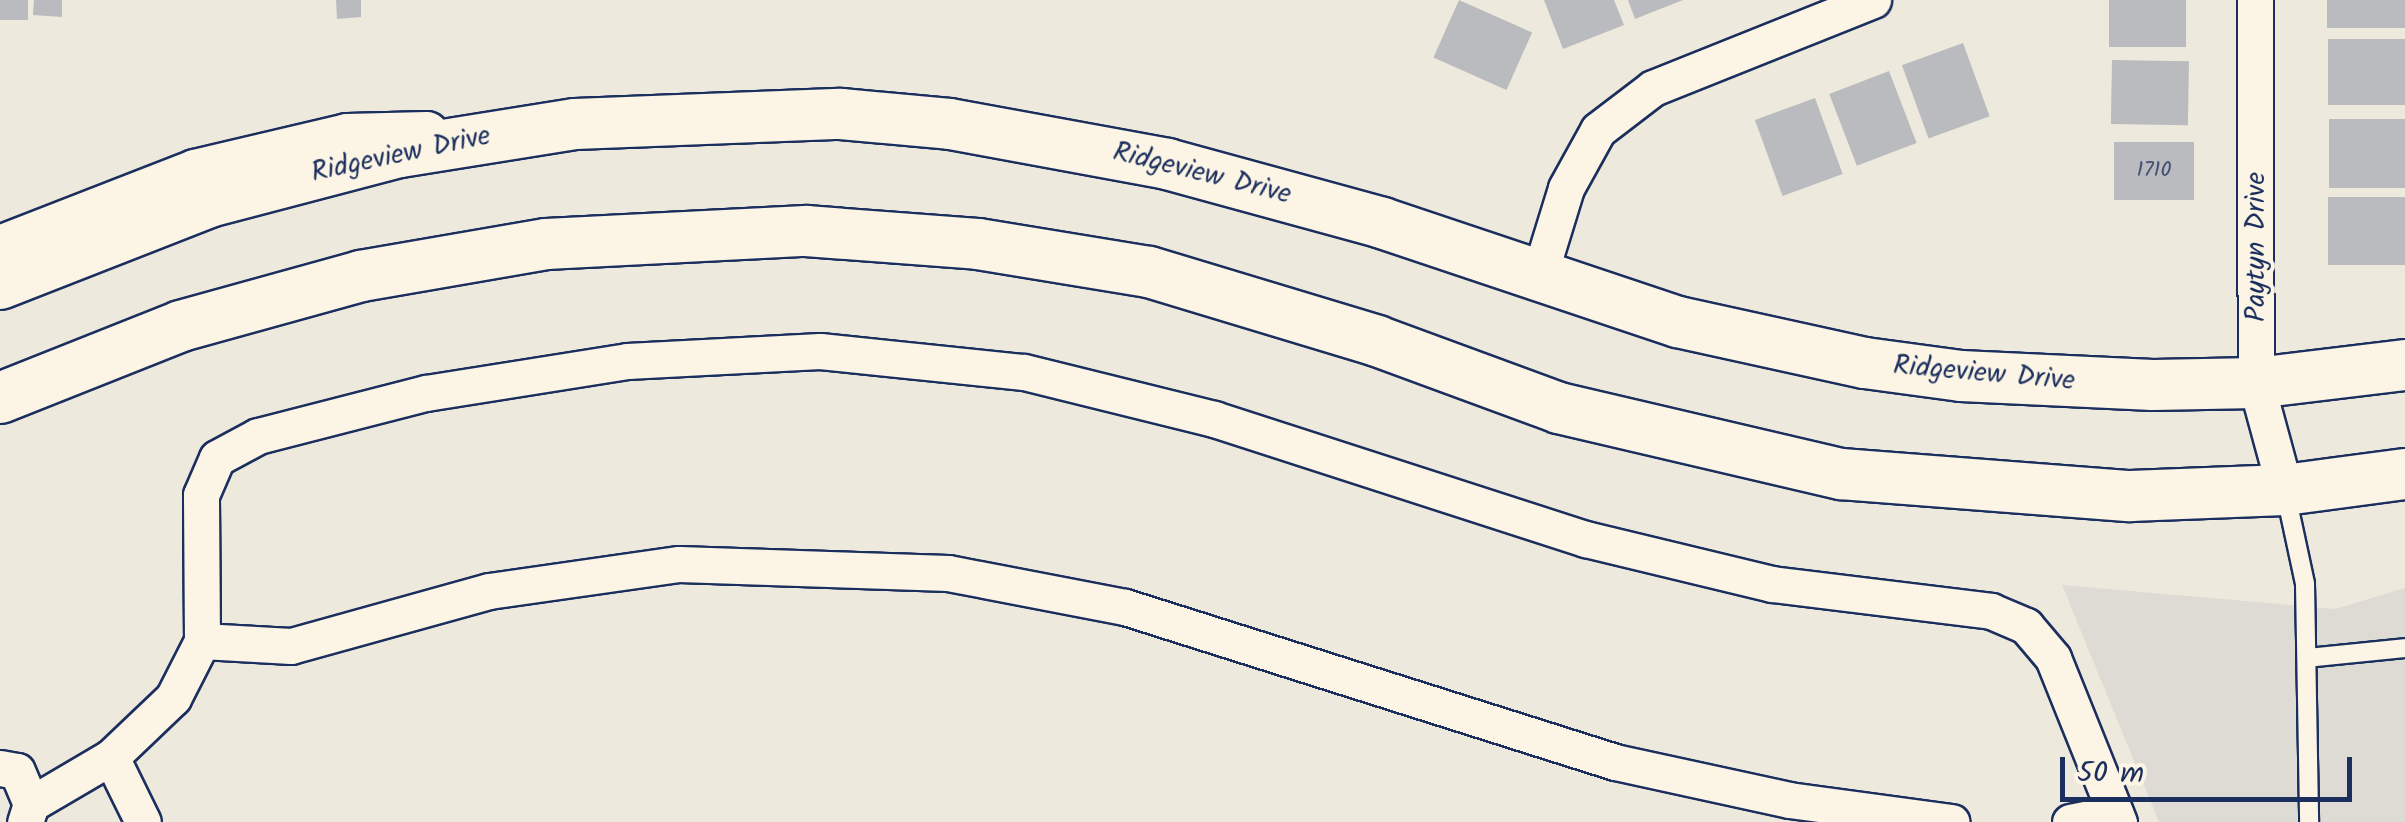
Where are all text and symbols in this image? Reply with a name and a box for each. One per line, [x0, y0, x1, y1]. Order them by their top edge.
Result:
street label: Ridgeview Drive [308, 120, 494, 190]
street label: Ridgeview Drive [1109, 136, 1295, 212]
house number: 1710 [2137, 158, 2171, 184]
street label: Paytyn Drive [2240, 172, 2274, 322]
street label: Ridgeview Drive [1892, 349, 2076, 399]
scale bar [2065, 737, 2358, 799]
text: 50 m [2077, 750, 2144, 798]

